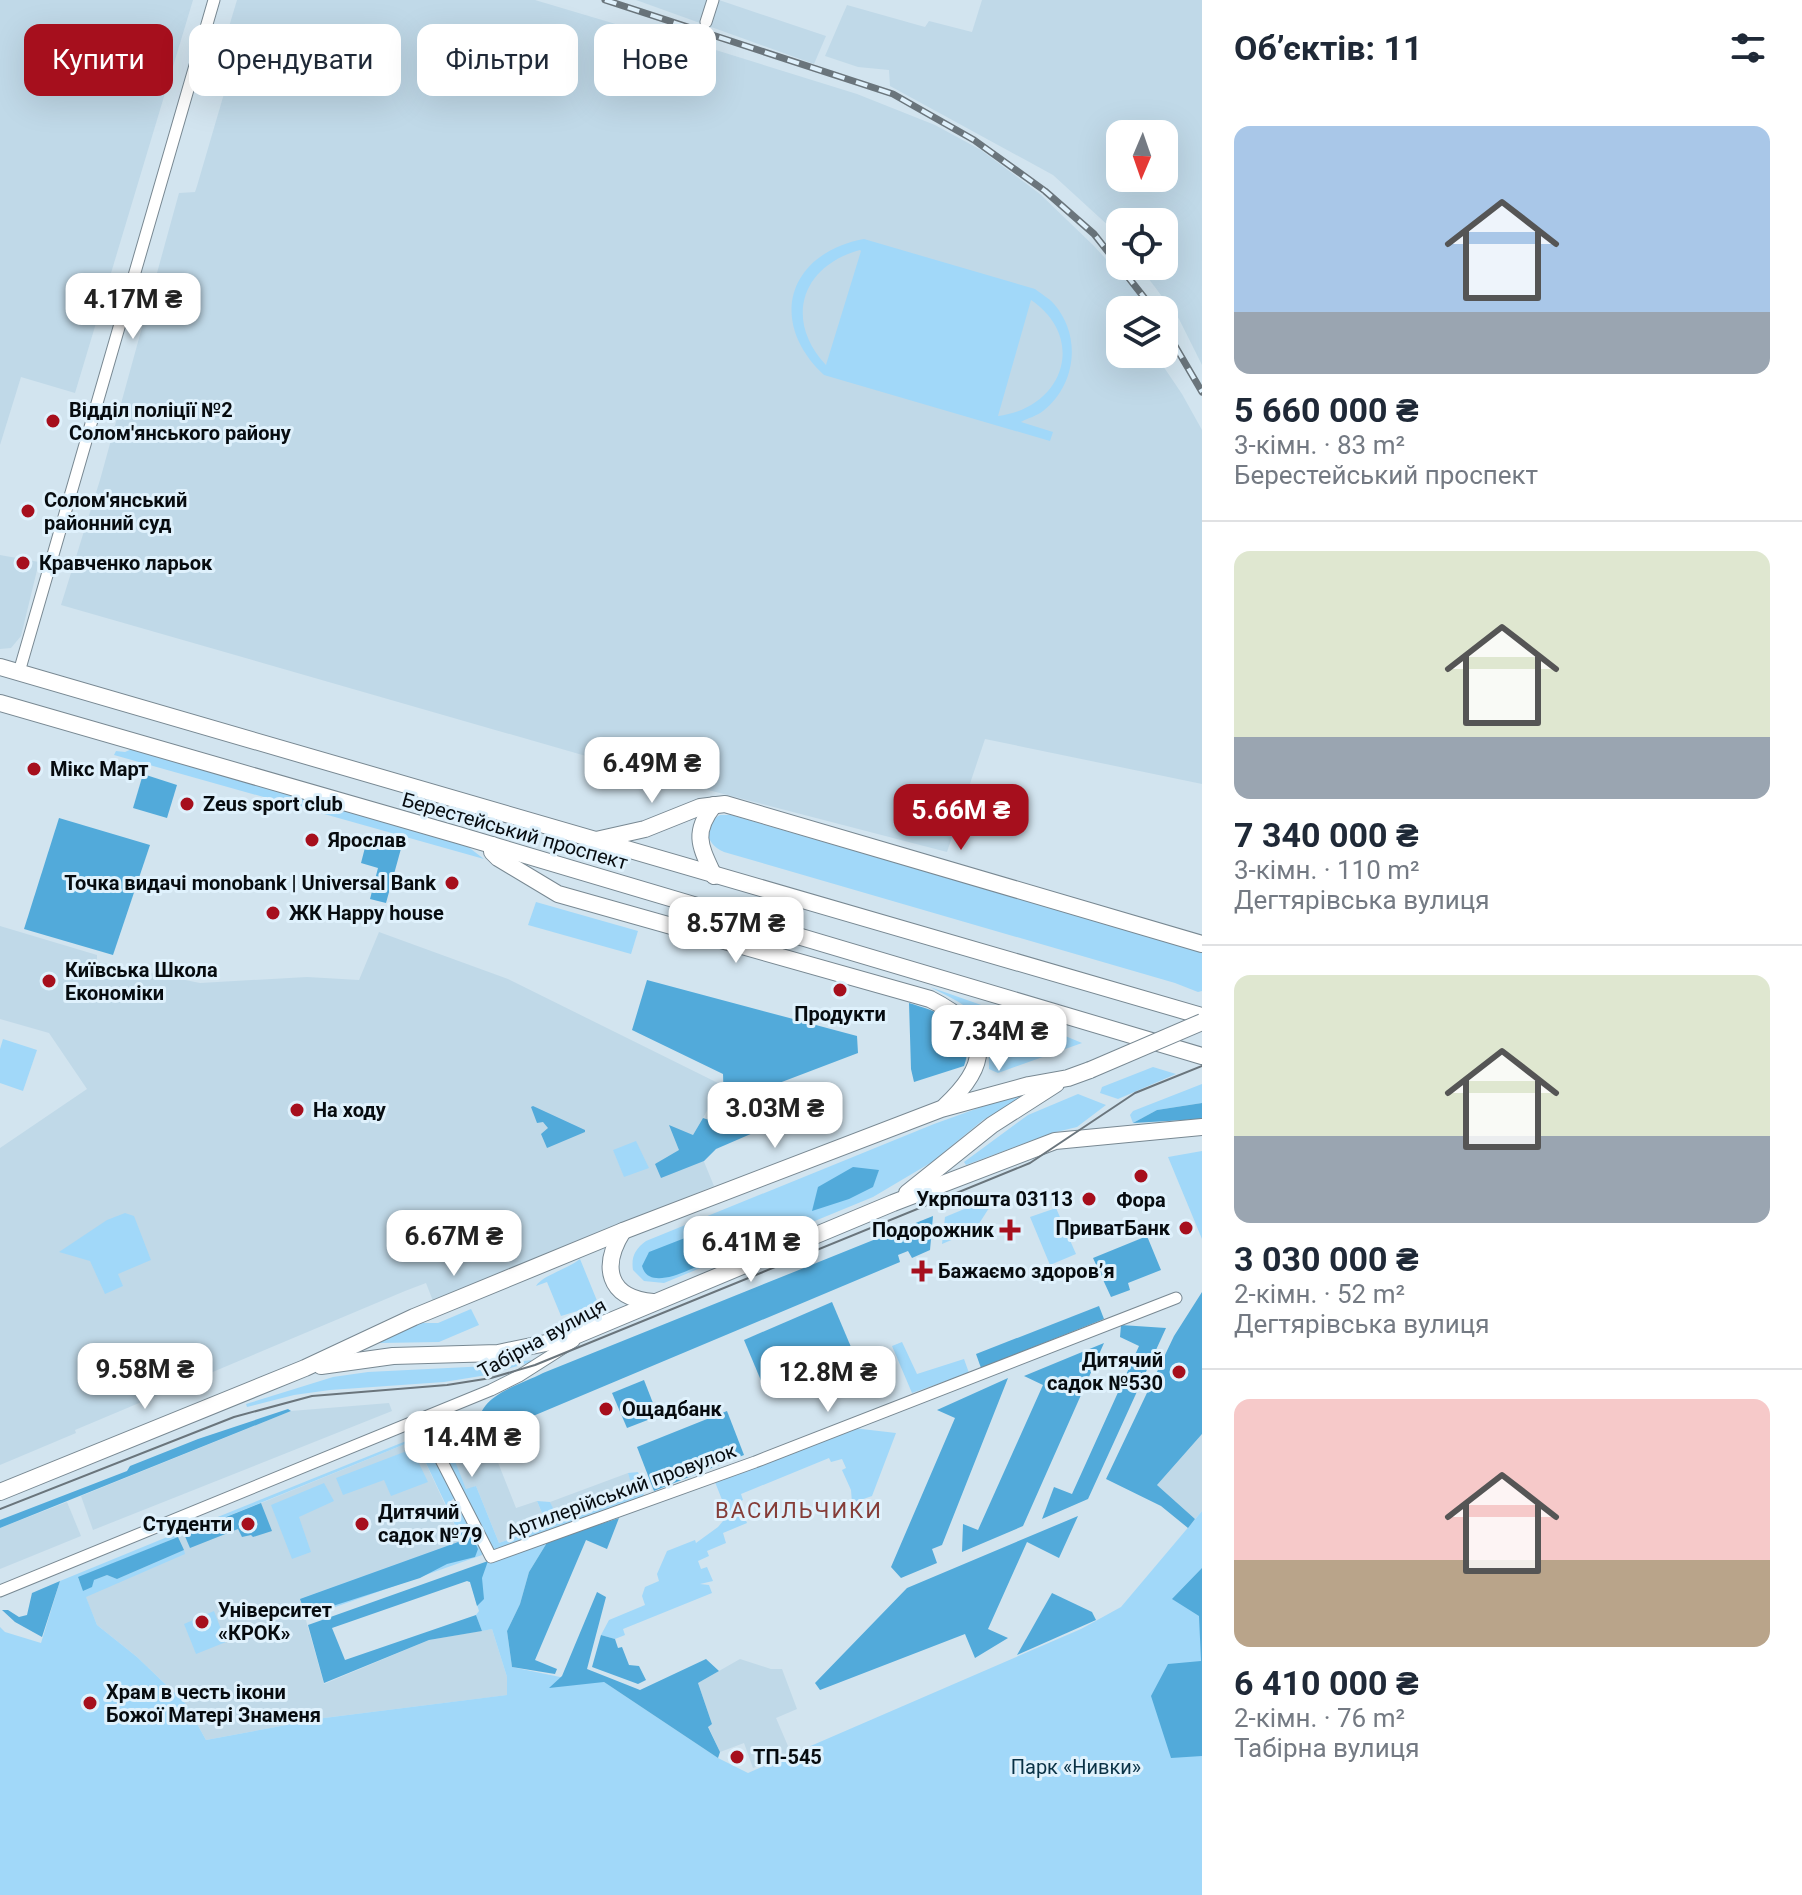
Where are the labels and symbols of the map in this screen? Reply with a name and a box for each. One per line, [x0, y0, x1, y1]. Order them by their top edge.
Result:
north arrow [1106, 120, 1178, 192]
pin: 4.17M ₴ [59, 273, 207, 341]
place label: Відділ поліції №2 Солом'янського району [69, 398, 292, 445]
marker: Відділ поліції №2 Солом'янського району [44, 412, 62, 430]
place label: Солом'янський районний суд [44, 488, 187, 535]
marker: Солом'янський районний суд [19, 502, 37, 520]
place label: Кравченко ларьок [39, 551, 213, 575]
marker: Кравченко ларьок [14, 554, 32, 572]
pin: 6.49M ₴ [578, 737, 726, 805]
place label: Мікс Март [50, 757, 148, 781]
marker: Мікс Март [25, 760, 43, 778]
pin: 5.66M ₴ [887, 784, 1035, 852]
street label: Берестейський проспект [399, 787, 631, 875]
place label: Zeus sport club [203, 792, 343, 816]
marker: Zeus sport club [178, 795, 196, 813]
place label: Ярослав [327, 828, 406, 852]
marker: Ярослав [303, 831, 321, 849]
place label: Точка видачі monobank | Universal Bank [64, 871, 436, 895]
marker: Точка видачі monobank | Universal Bank [443, 874, 461, 892]
pin: 8.57M ₴ [662, 897, 810, 965]
place label: ЖК Happy house [289, 901, 444, 925]
marker: ЖК Happy house [264, 904, 282, 922]
place label: Київська Школа Економіки [65, 958, 218, 1005]
marker: Київська Школа Економіки [40, 972, 58, 990]
marker: Продукти [831, 981, 849, 999]
place label: Продукти [794, 1002, 886, 1026]
pin: 7.34M ₴ [925, 1005, 1073, 1073]
pin: 3.03M ₴ [701, 1082, 849, 1150]
place label: На ходу [313, 1098, 387, 1122]
marker: На ходу [288, 1101, 306, 1119]
marker: Фора [1132, 1167, 1150, 1185]
place label: Укрпошта 03113 [916, 1187, 1073, 1211]
place label: Фора [1116, 1188, 1166, 1212]
marker: Укрпошта 03113 [1080, 1190, 1098, 1208]
pin: 6.67M ₴ [380, 1210, 528, 1278]
pin: 6.41M ₴ [677, 1216, 825, 1284]
place label: ПриватБанк [1055, 1216, 1171, 1240]
place label: Подорожник [872, 1218, 995, 1242]
marker: ПриватБанк [1177, 1219, 1195, 1237]
marker: Подорожник [1001, 1221, 1019, 1239]
place label: Бажаємо здоровʼя [938, 1259, 1115, 1283]
marker: Бажаємо здоровʼя [913, 1262, 931, 1280]
street label: Табірна вулиця [474, 1293, 610, 1383]
pin: 9.58M ₴ [71, 1343, 219, 1411]
pin: 12.8M ₴ [754, 1346, 902, 1414]
place label: Дитячий садок №530 [1047, 1348, 1163, 1395]
marker: Дитячий садок №530 [1170, 1363, 1188, 1381]
place label: Ощадбанк [622, 1397, 723, 1421]
marker: Ощадбанк [597, 1400, 615, 1418]
pin: 14.4M ₴ [398, 1411, 546, 1479]
street label: Артилерійський провулок [503, 1438, 739, 1544]
district label: ВАСИЛЬЧИКИ [715, 1498, 883, 1523]
place label: Дитячий садок №79 [378, 1500, 482, 1547]
place label: Студенти [143, 1512, 232, 1536]
marker: Студенти [239, 1515, 257, 1533]
marker: Дитячий садок №79 [353, 1515, 371, 1533]
place label: Університет «КРОК» [218, 1598, 332, 1645]
marker: Університет «КРОК» [193, 1613, 211, 1631]
place label: Храм в честь ікони Божої Матері Знаменя [106, 1680, 321, 1727]
marker: Храм в честь ікони Божої Матері Знаменя [81, 1694, 99, 1712]
place label: ТП-545 [753, 1745, 822, 1769]
marker: ТП-545 [728, 1748, 746, 1766]
park label: Парк «Нивки» [1011, 1755, 1141, 1779]

